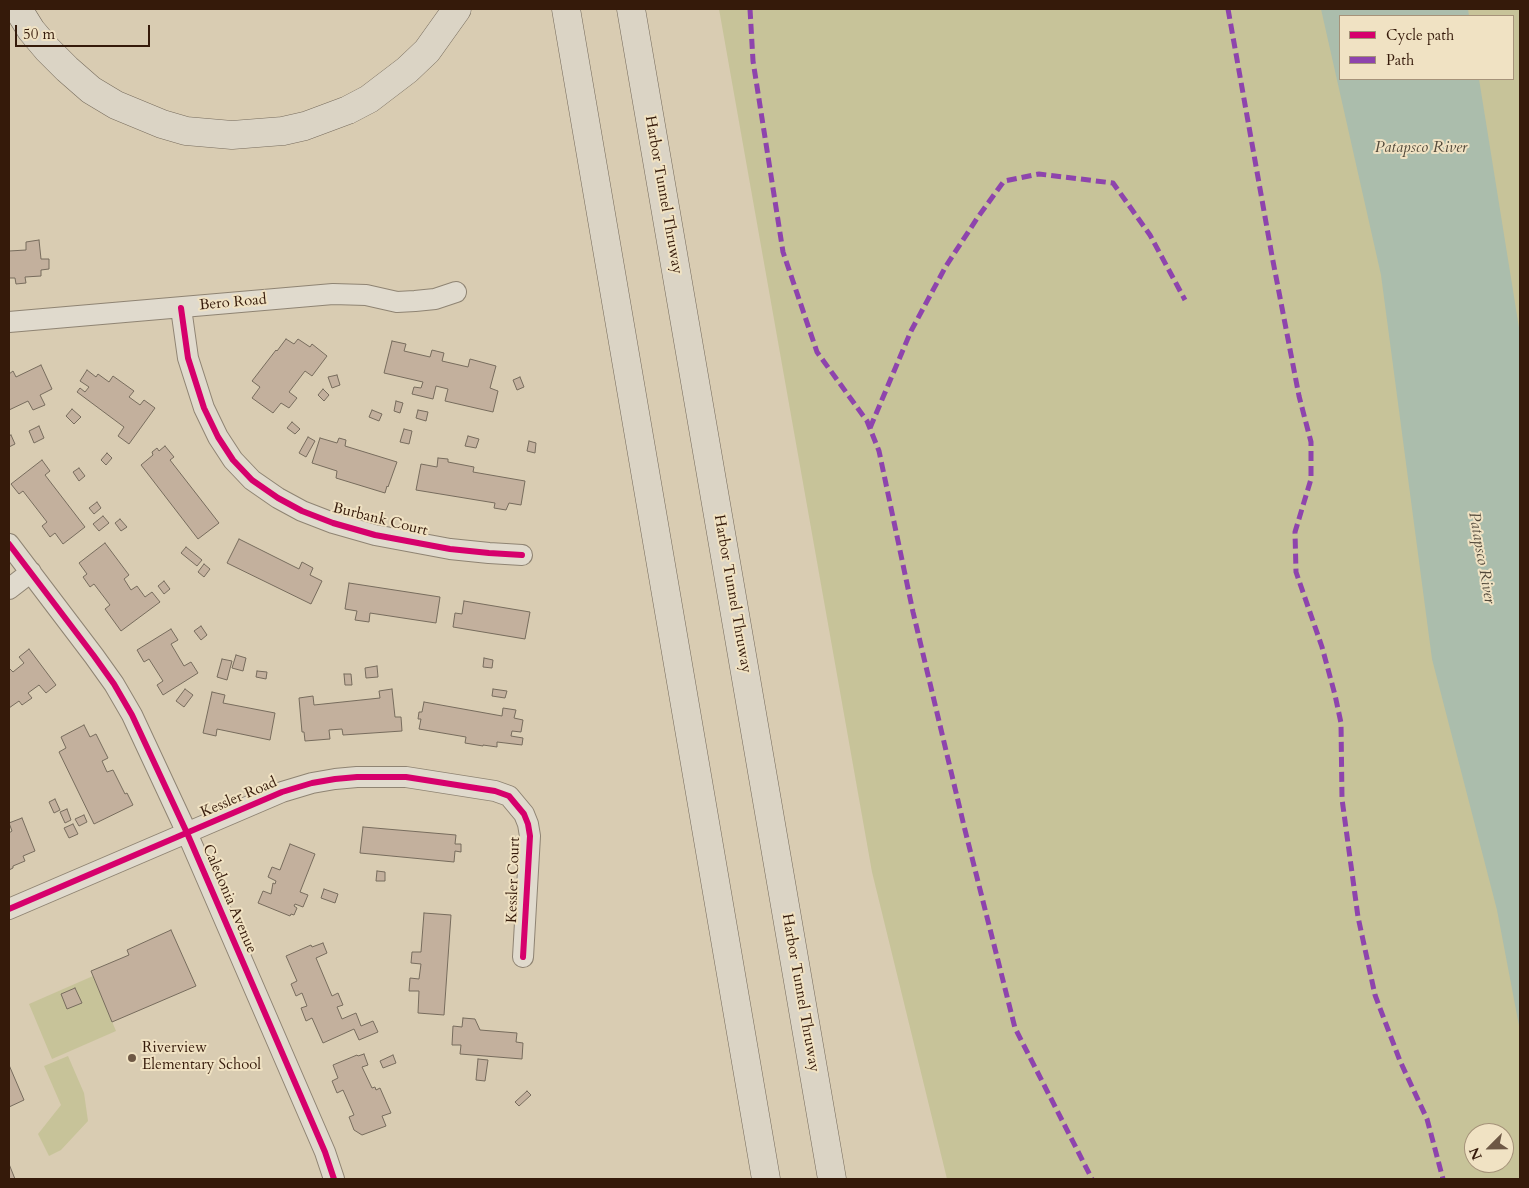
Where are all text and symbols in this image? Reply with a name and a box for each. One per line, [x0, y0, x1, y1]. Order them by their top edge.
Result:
scale bar [18, 15, 152, 47]
legend [1339, 15, 1514, 80]
text: 50 m [23, 24, 55, 44]
text: Cycle path [1386, 25, 1454, 45]
text: Path [1386, 50, 1414, 70]
street label: Harbor Tunnel Thruway [640, 114, 686, 276]
water label: Patapsco River [1375, 138, 1467, 158]
street label: Bero Road [199, 291, 267, 315]
street label: Burbank Court [331, 500, 429, 540]
water label: Patapsco River [1464, 511, 1498, 605]
street label: Harbor Tunnel Thruway [709, 513, 755, 675]
street label: Kessler Road [198, 774, 280, 822]
street label: Kessler Court [504, 837, 524, 923]
street label: Caledonia Avenue [198, 842, 260, 956]
street label: Harbor Tunnel Thruway [777, 912, 823, 1074]
place label: Riverview Elementary School [142, 1040, 261, 1075]
marker: Riverview Elementary School [126, 1052, 138, 1064]
north arrow [1464, 1123, 1514, 1173]
text: N [1465, 1144, 1487, 1163]

